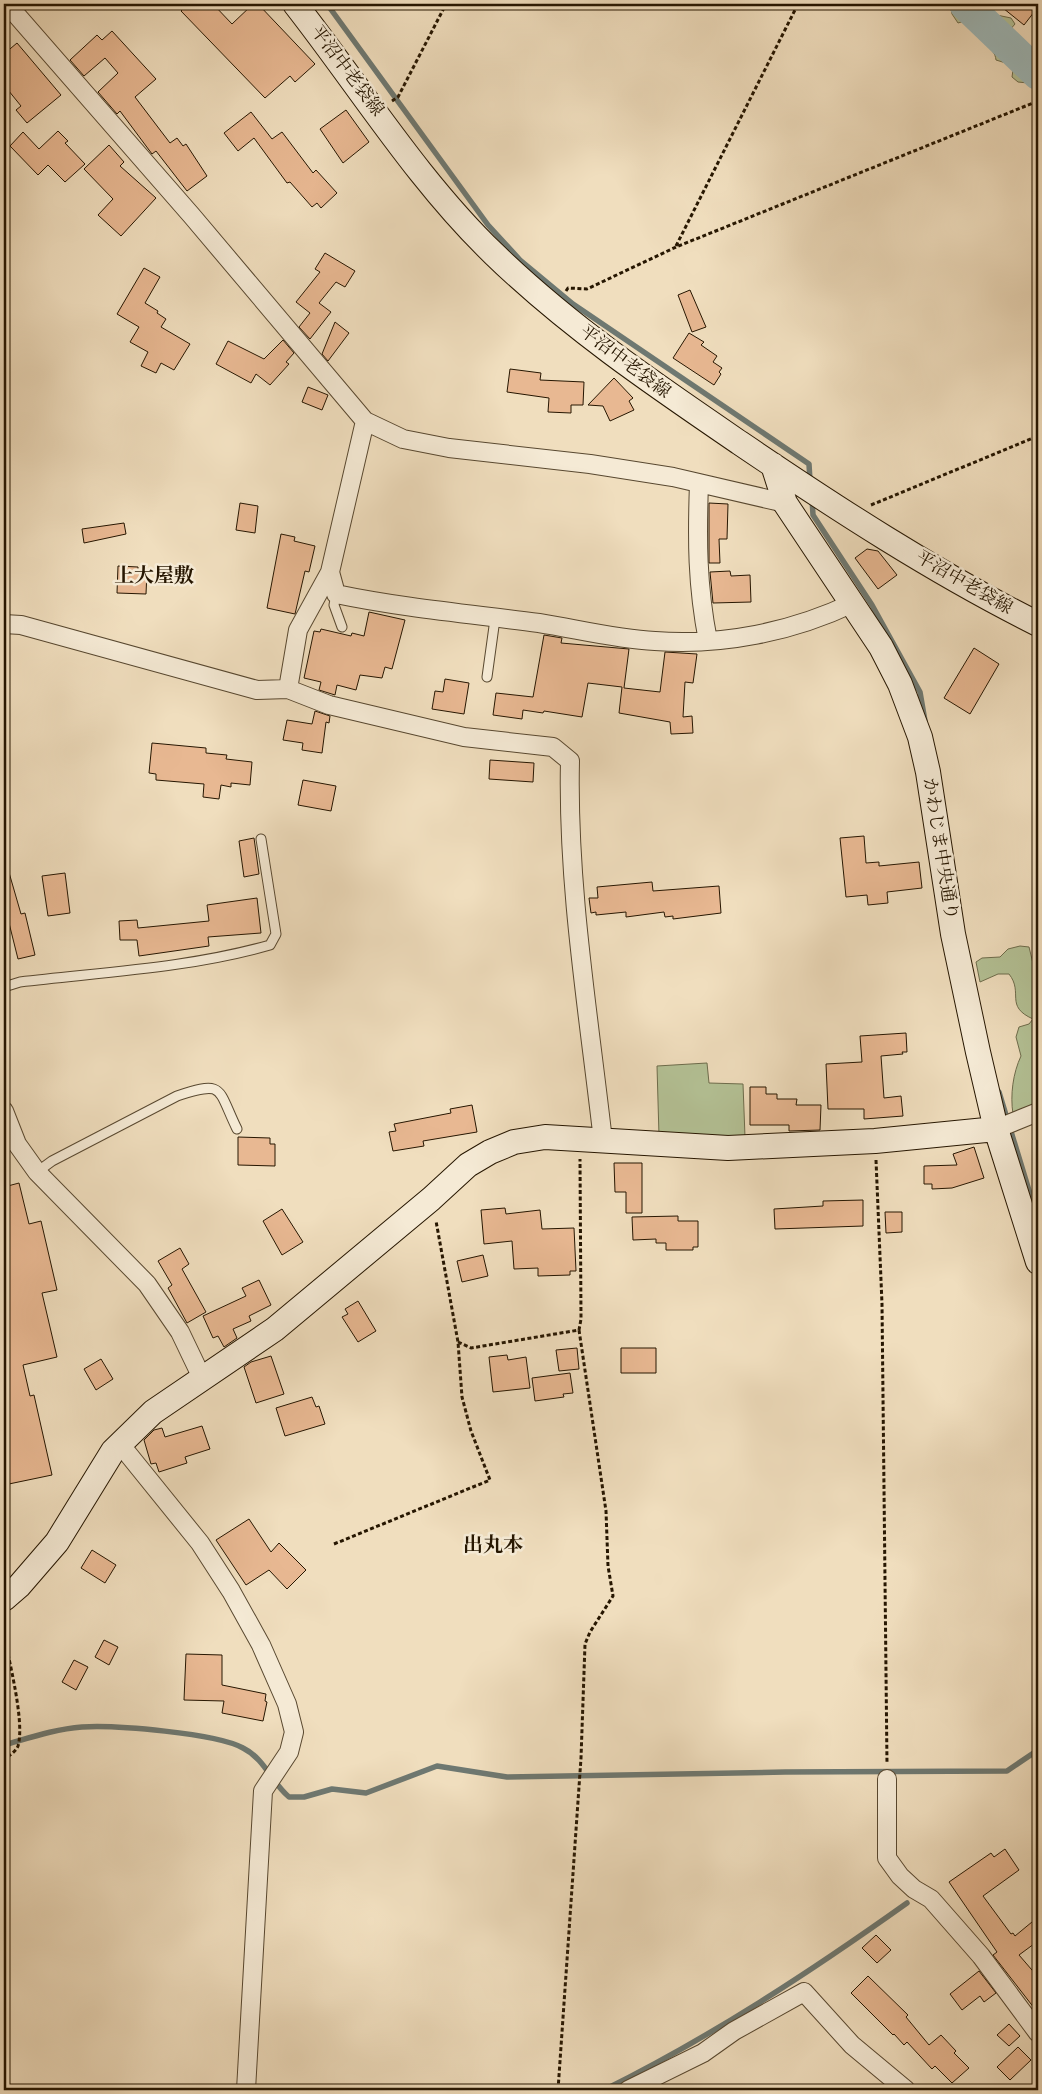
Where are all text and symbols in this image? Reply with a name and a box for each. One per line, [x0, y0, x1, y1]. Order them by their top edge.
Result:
street label: 平沼中老袋線 [307, 21, 388, 120]
street label: 平沼中老袋線 [576, 321, 675, 402]
street label: 平沼中老袋線 [913, 546, 1016, 618]
district label: 上大屋敷 [114, 564, 194, 587]
street label: かわじま中央通り [920, 776, 962, 922]
district label: 出丸本 [463, 1534, 523, 1556]

